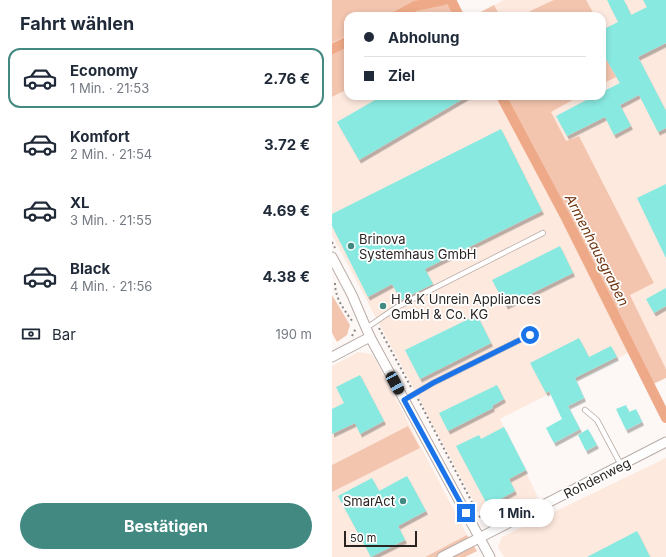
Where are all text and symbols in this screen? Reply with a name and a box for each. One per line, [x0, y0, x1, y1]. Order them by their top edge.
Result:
text: Fahrt wählen [20, 13, 134, 34]
text: Abholung [388, 28, 459, 47]
icon: car [22, 60, 58, 96]
text: Economy [70, 61, 138, 80]
text: Ziel [388, 66, 415, 85]
text: 2.76 € [264, 69, 310, 88]
text: 1 Min. · 21:53 [70, 80, 149, 96]
icon: car [22, 126, 58, 162]
text: Komfort [70, 127, 130, 146]
text: 3.72 € [264, 135, 310, 154]
text: 2 Min. · 21:54 [70, 146, 152, 162]
water label: Armenhausgraben [561, 190, 633, 309]
icon: car [22, 192, 58, 228]
text: XL [70, 193, 90, 212]
text: 4.69 € [262, 201, 310, 220]
text: 3 Min. · 21:55 [70, 212, 152, 228]
place label: Brinova Systemhaus GmbH [359, 231, 477, 262]
marker: Brinova Systemhaus GmbH [346, 241, 356, 251]
icon: car [22, 258, 58, 294]
text: Black [70, 259, 110, 278]
text: 4.38 € [262, 267, 310, 286]
text: 4 Min. · 21:56 [70, 278, 152, 294]
place label: H & K Unrein Appliances GmbH & Co. KG [391, 291, 541, 322]
marker: H & K Unrein Appliances GmbH & Co. KG [378, 301, 388, 311]
icon: cash [20, 323, 42, 345]
text: Bar [52, 325, 76, 344]
text: 190 m [275, 326, 312, 342]
route start [521, 326, 539, 344]
car [384, 370, 406, 396]
street label: Rohdenweg [561, 454, 633, 502]
place label: SmarAct [343, 493, 395, 509]
marker: SmarAct [398, 496, 408, 506]
callout: 1 Min. [480, 499, 554, 527]
button: Bestätigen [20, 503, 312, 549]
route end [457, 504, 475, 522]
text: 1 Min. [499, 505, 535, 521]
scale bar [344, 529, 417, 548]
text: 50 m [350, 531, 376, 545]

